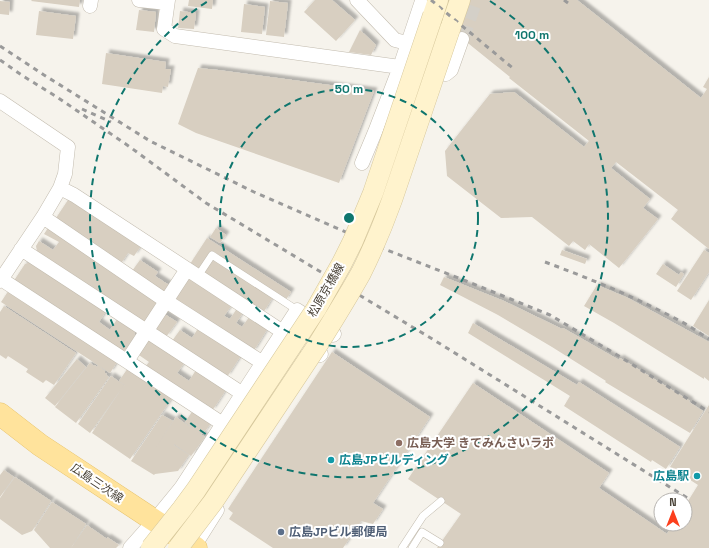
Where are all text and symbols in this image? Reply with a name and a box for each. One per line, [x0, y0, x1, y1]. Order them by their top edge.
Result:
text: 100 m [515, 27, 549, 43]
text: 50 m [335, 81, 363, 97]
centre of rings [342, 211, 356, 225]
street label: 松原京橋線 [304, 260, 348, 320]
place label: 広島大学 きてみんさいラボ [407, 435, 554, 451]
marker: 広島大学 きてみんさいラボ [394, 438, 404, 448]
place label: 広島JPビルディング [339, 452, 449, 468]
marker: 広島JPビルディング [326, 455, 336, 465]
street label: 広島三次線 [68, 460, 126, 506]
place label: 広島駅 [653, 468, 689, 484]
marker: 広島駅 [692, 471, 702, 481]
north arrow [653, 492, 693, 532]
text: N [669, 495, 677, 509]
place label: 広島JPビル郵便局 [289, 524, 388, 540]
marker: 広島JPビル郵便局 [276, 527, 286, 537]

